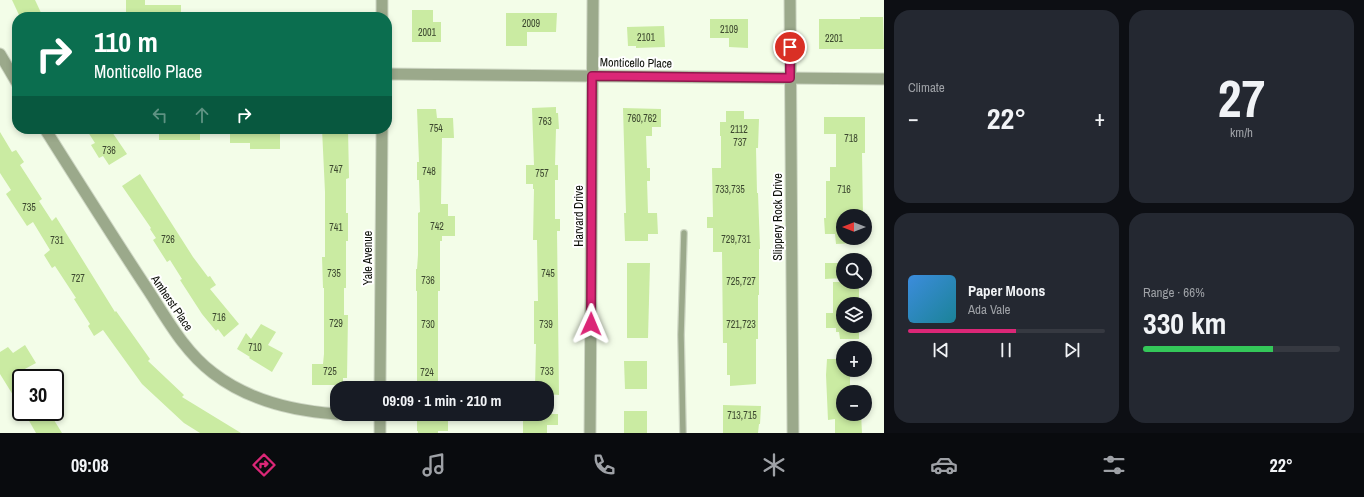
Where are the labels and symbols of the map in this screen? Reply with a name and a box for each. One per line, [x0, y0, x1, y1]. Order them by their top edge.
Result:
house number: 2009 [522, 17, 541, 30]
house number: 2109 [720, 23, 739, 36]
house number: 2001 [418, 26, 437, 39]
pin [773, 30, 807, 64]
house number: 2101 [637, 31, 656, 44]
house number: 2201 [825, 32, 844, 45]
street label: Monticello Place [600, 54, 672, 72]
house number: 760,762 [627, 112, 657, 125]
house number: 763 [538, 115, 552, 128]
house number: 754 [429, 122, 443, 135]
house number: 2112 [730, 123, 748, 136]
house number: 718 [844, 132, 858, 145]
house number: 737 [733, 136, 747, 149]
house number: 736 [102, 144, 116, 157]
house number: 747 [329, 163, 343, 176]
house number: 748 [422, 165, 436, 178]
house number: 757 [535, 167, 549, 180]
street label: Slippery Rock Drive [770, 173, 786, 261]
house number: 733,735 [715, 183, 745, 196]
house number: 716 [837, 183, 851, 196]
street label: Harvard Drive [571, 185, 587, 247]
house number: 735 [22, 201, 36, 214]
north arrow [836, 209, 872, 245]
house number: 742 [430, 220, 444, 233]
house number: 741 [329, 221, 343, 234]
street label: Yale Avenue [360, 231, 376, 285]
house number: 726 [161, 233, 175, 246]
house number: 729,731 [721, 233, 751, 246]
house number: 731 [50, 234, 64, 247]
house number: 735 [327, 267, 341, 280]
house number: 745 [541, 267, 555, 280]
street label: Amherst Place [147, 271, 197, 334]
house number: 727 [71, 272, 85, 285]
house number: 736 [421, 274, 435, 287]
house number: 725,727 [726, 275, 756, 288]
position arrow [570, 303, 612, 345]
house number: 716 [212, 311, 226, 324]
house number: 729 [329, 317, 343, 330]
house number: 730 [421, 318, 435, 331]
house number: 739 [539, 318, 553, 331]
house number: 721,723 [726, 318, 756, 331]
house number: 710 [248, 341, 262, 354]
house number: 725 [323, 365, 337, 378]
house number: 733 [540, 365, 554, 378]
house number: 724 [420, 366, 434, 379]
speed limit sign: 30 [12, 369, 64, 421]
house number: 713,715 [727, 409, 757, 422]

